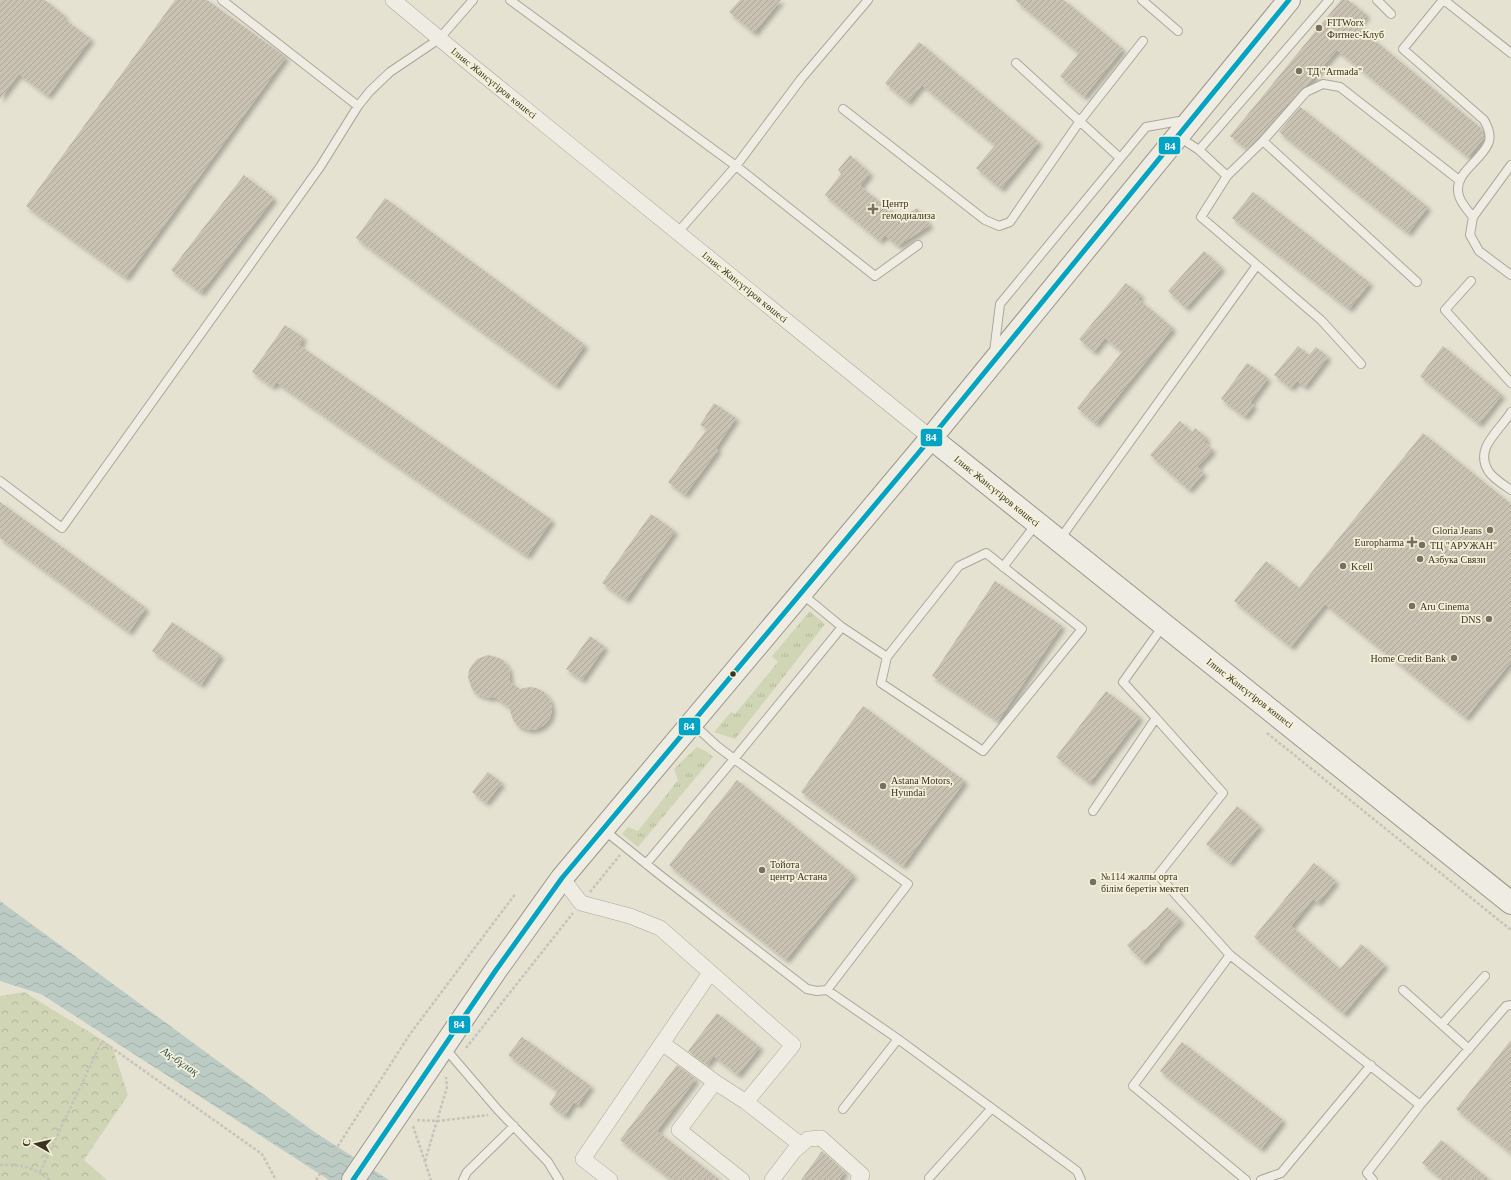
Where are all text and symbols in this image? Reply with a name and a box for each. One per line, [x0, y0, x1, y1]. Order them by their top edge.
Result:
place label: FITWorx Фитнес-Клуб [1327, 17, 1384, 40]
marker: FITWorx Фитнес-Клуб [1314, 23, 1324, 33]
street label: Ілияс Жансүгіров көшесі [449, 45, 539, 121]
marker: ТД "Armada" [1294, 66, 1304, 76]
place label: ТД "Armada" [1307, 66, 1362, 77]
line badge: 84 [1158, 136, 1181, 155]
text: 84 [1165, 140, 1176, 152]
place label: Центр гемодиализа [882, 198, 936, 221]
marker: Центр гемодиализа [867, 203, 879, 215]
street label: Ілияс Жансүгіров көшесі [700, 249, 790, 325]
line badge: 84 [920, 428, 943, 447]
text: 84 [926, 431, 937, 443]
street label: Ілияс Жансүгіров көшесі [952, 453, 1042, 529]
place label: Gloria Jeans [1432, 525, 1482, 536]
marker: Gloria Jeans [1485, 525, 1495, 535]
place label: Europharma [1355, 537, 1405, 548]
marker: Europharma [1407, 537, 1417, 547]
marker: ТЦ "АРУЖАН" [1417, 540, 1427, 550]
place label: ТЦ "АРУЖАН" [1430, 540, 1497, 551]
marker: Азбука Связи [1415, 554, 1425, 564]
place label: Азбука Связи [1428, 554, 1486, 565]
marker: Kcell [1338, 561, 1348, 571]
place label: Kcell [1351, 561, 1373, 572]
marker: Aru Cinema [1407, 601, 1417, 611]
place label: Aru Cinema [1420, 601, 1470, 612]
place label: DNS [1461, 614, 1481, 625]
marker: DNS [1484, 614, 1494, 624]
place label: Home Credit Bank [1370, 653, 1446, 664]
marker: Home Credit Bank [1449, 653, 1459, 663]
street label: Ілияс Жансүгіров көшесі [1205, 656, 1296, 730]
unlabelled marker [728, 669, 738, 679]
line badge: 84 [678, 717, 701, 736]
text: 84 [684, 720, 695, 732]
place label: Astana Motors, Hyundai [891, 775, 953, 798]
marker: Astana Motors, Hyundai [878, 781, 888, 791]
place label: Тойота центр Астана [770, 859, 828, 882]
marker: Тойота центр Астана [757, 865, 767, 875]
place label: №114 жалпы орта білім беретін мектеп [1101, 871, 1190, 894]
marker: №114 жалпы орта білім беретін мектеп [1088, 877, 1098, 887]
line badge: 84 [448, 1015, 471, 1034]
text: 84 [454, 1018, 465, 1030]
water label: Ақ-бұлақ [158, 1044, 202, 1078]
north arrow [16, 1124, 56, 1164]
text: С [20, 1138, 33, 1147]

